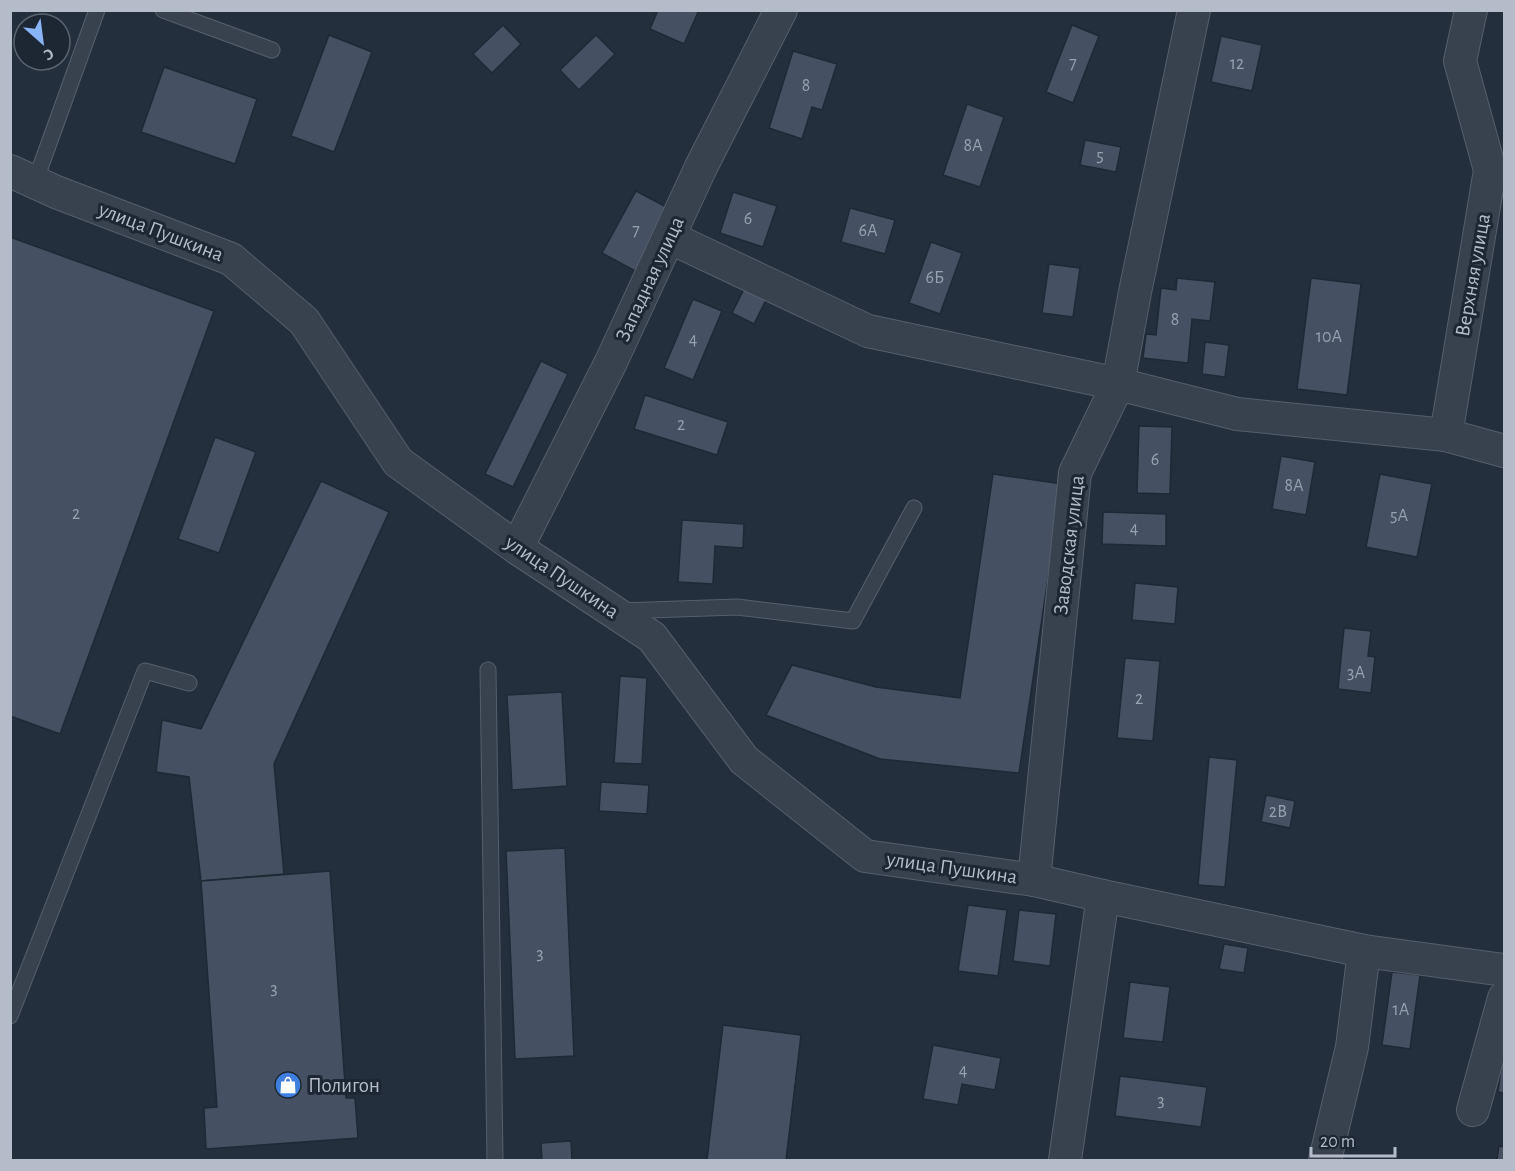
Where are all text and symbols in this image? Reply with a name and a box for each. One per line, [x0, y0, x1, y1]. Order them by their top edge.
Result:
north arrow [12, 12, 72, 72]
text: С [41, 45, 56, 64]
house number: 7 [1069, 55, 1077, 73]
house number: 12 [1230, 55, 1244, 73]
house number: 8 [802, 77, 810, 95]
house number: 8А [963, 137, 983, 155]
house number: 5 [1096, 147, 1104, 165]
street label: улица Пушкина [95, 198, 227, 266]
house number: 6 [744, 210, 752, 228]
street label: Верхняя улица [1452, 211, 1494, 338]
street label: Западная улица [612, 213, 688, 345]
house number: 7 [632, 222, 640, 240]
house number: 6А [858, 222, 878, 240]
house number: 6Б [926, 269, 944, 287]
house number: 8 [1171, 311, 1179, 329]
house number: 10А [1316, 328, 1343, 346]
house number: 4 [689, 331, 698, 349]
house number: 2 [677, 416, 685, 434]
house number: 6 [1151, 451, 1159, 469]
street label: Заводская улица [1050, 474, 1088, 616]
house number: 8А [1284, 477, 1304, 495]
house number: 2 [72, 505, 80, 523]
house number: 5А [1390, 507, 1408, 525]
house number: 4 [1130, 520, 1139, 538]
street label: улица Пушкина [501, 531, 623, 623]
house number: 3А [1347, 664, 1365, 682]
house number: 2 [1135, 690, 1143, 708]
house number: 2В [1269, 803, 1287, 821]
street label: улица Пушкина [884, 848, 1019, 888]
house number: 3 [536, 945, 544, 963]
house number: 3 [270, 980, 278, 998]
house number: 1А [1393, 1001, 1410, 1019]
house number: 4 [959, 1062, 968, 1080]
shop icon: Полигон [273, 1070, 303, 1100]
place label: Полигон [308, 1075, 380, 1096]
house number: 3 [1157, 1092, 1165, 1110]
scale bar [1311, 1120, 1395, 1158]
text: 20 m [1320, 1133, 1355, 1151]

